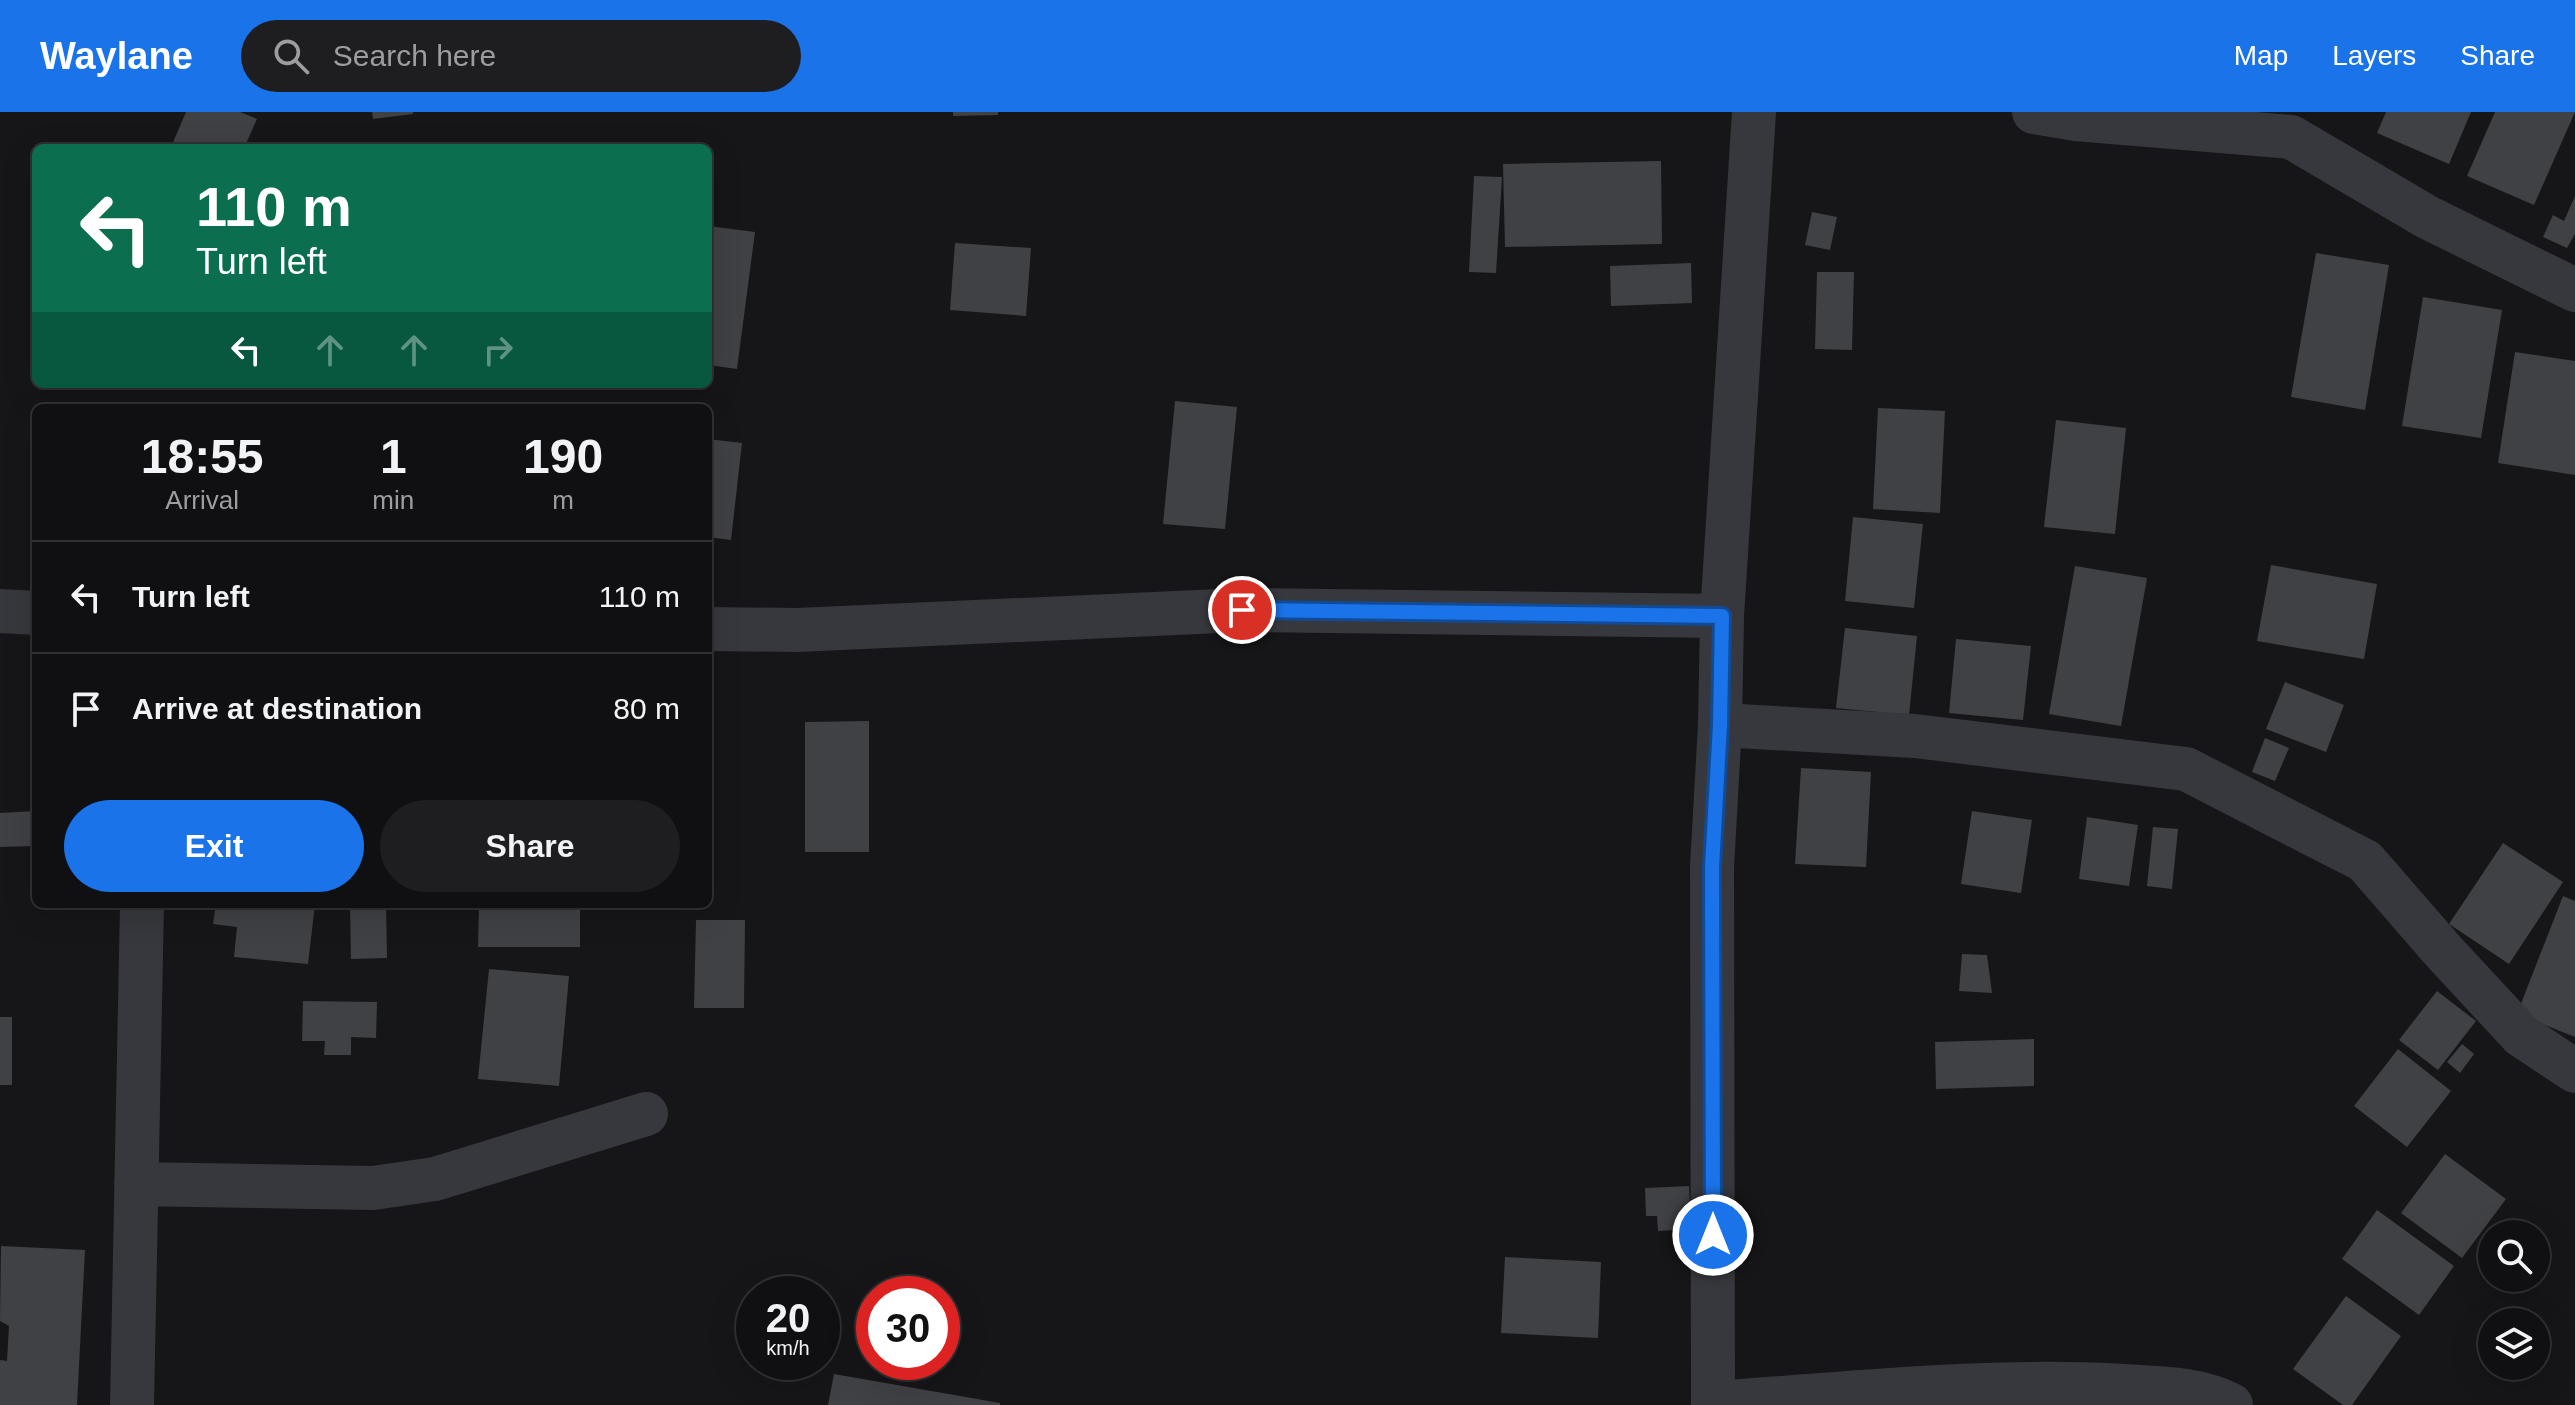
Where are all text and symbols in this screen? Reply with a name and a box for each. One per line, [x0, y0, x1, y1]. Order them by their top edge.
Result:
search box [241, 20, 801, 92]
icon: search [269, 34, 313, 78]
text: Waylane [40, 35, 193, 77]
text: Search here [333, 39, 496, 72]
text: Map [2234, 40, 2288, 71]
text: Layers [2332, 40, 2416, 71]
text: Share [2460, 40, 2535, 71]
text: 110 m [196, 175, 352, 238]
icon: left [64, 176, 168, 280]
text: Turn left [196, 241, 327, 282]
icon: left [224, 328, 268, 372]
icon: ahead [308, 328, 352, 372]
icon: ahead [392, 328, 436, 372]
icon: right [476, 328, 520, 372]
text: 18:55 [141, 430, 264, 483]
text: 1 [380, 430, 407, 483]
text: 190 [523, 430, 603, 483]
text: Arrival [165, 485, 239, 515]
text: min [372, 485, 414, 515]
text: m [552, 485, 574, 515]
icon: left [64, 575, 108, 619]
pin [1208, 576, 1276, 644]
text: Turn left [132, 580, 250, 613]
text: 110 m [599, 580, 680, 613]
icon: arrive [1220, 588, 1264, 632]
icon: arrive [64, 687, 108, 731]
text: Arrive at destination [132, 692, 422, 725]
text: 80 m [613, 692, 680, 725]
button: Exit [64, 800, 364, 892]
button: Share [380, 800, 680, 892]
position arrow [1671, 1193, 1755, 1277]
map controls [2478, 1220, 2550, 1380]
button: search [2478, 1220, 2550, 1292]
speed limit sign: 30 [856, 1276, 960, 1380]
text: 20 [766, 1296, 810, 1340]
button: layers [2478, 1308, 2550, 1380]
text: km/h [766, 1337, 810, 1359]

